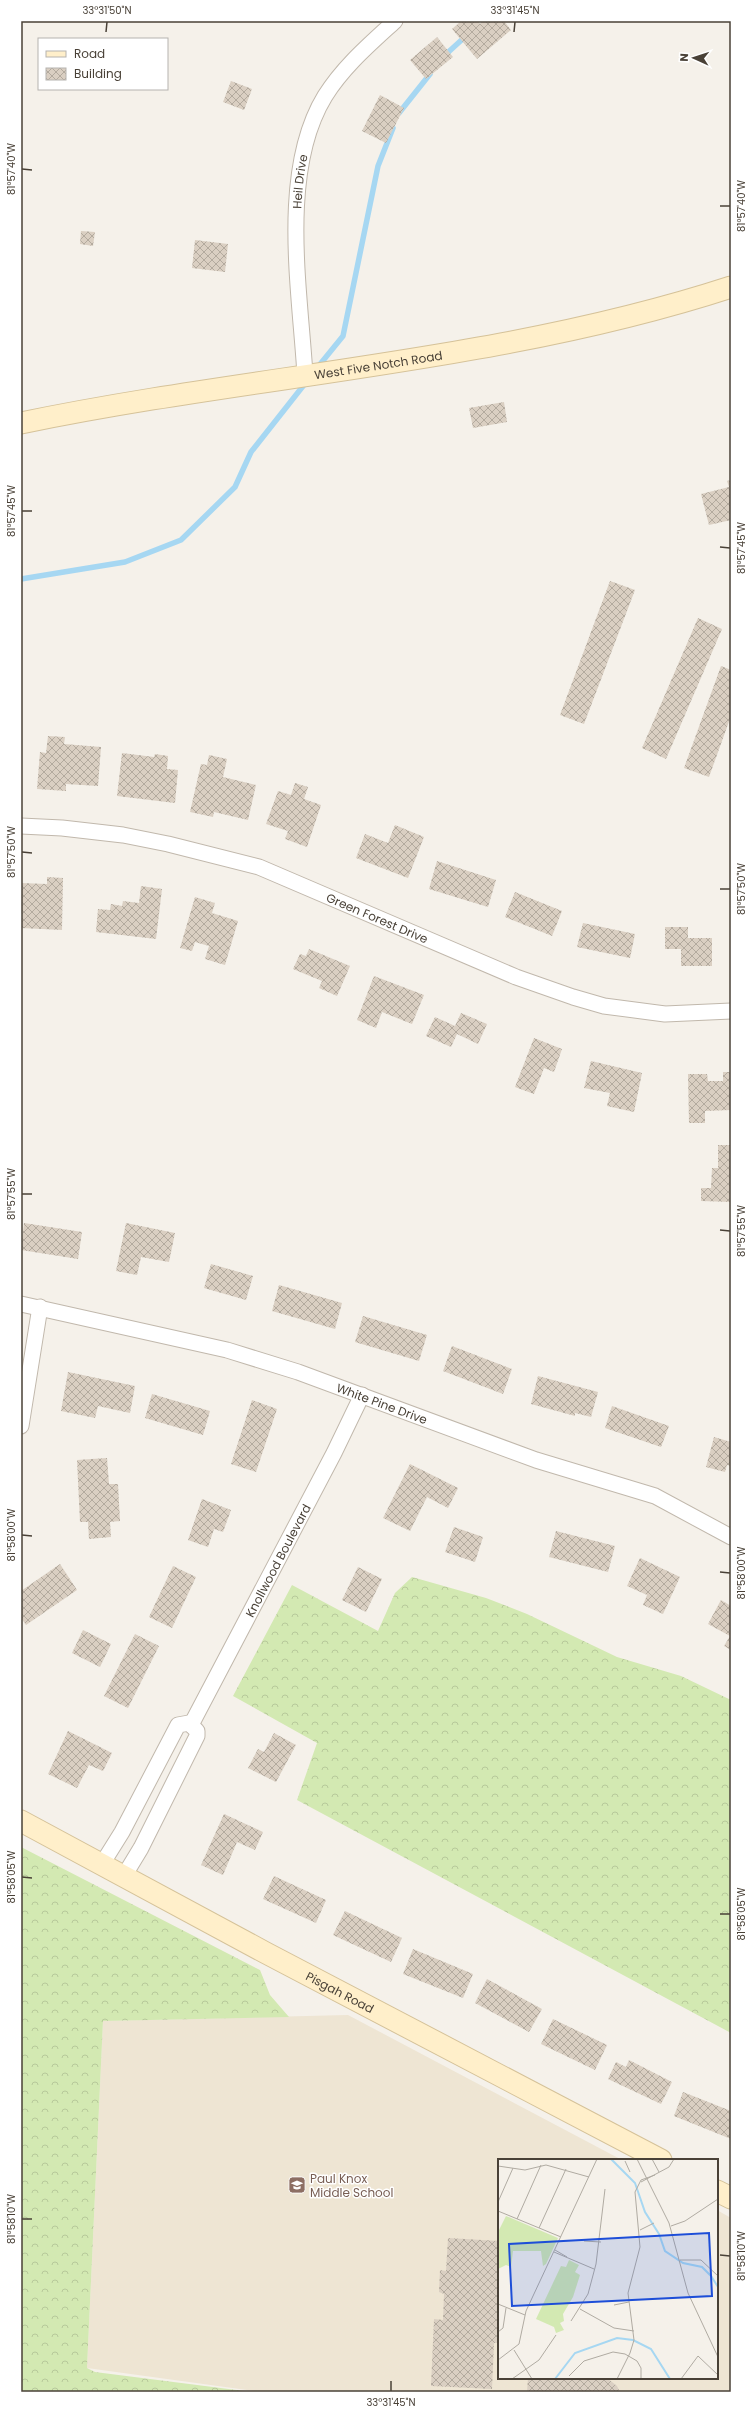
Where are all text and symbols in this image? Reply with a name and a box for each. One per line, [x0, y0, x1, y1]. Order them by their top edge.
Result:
text: 33°31'50"N [82, 3, 132, 18]
text: 33°31'45"N [490, 3, 540, 18]
legend [38, 38, 168, 90]
north arrow [674, 38, 714, 78]
text: Road [74, 45, 105, 62]
text: N [676, 53, 692, 62]
text: Building [74, 65, 122, 82]
text: 81°57'40"W [4, 143, 19, 195]
street label: Heil Drive [288, 153, 311, 209]
text: 81°57'40"W [734, 180, 749, 232]
street label: West Five Notch Road [313, 346, 444, 383]
text: 81°57'45"W [4, 485, 19, 537]
text: 81°57'45"W [734, 522, 749, 574]
text: 81°57'50"W [4, 826, 19, 878]
text: 81°57'50"W [734, 863, 749, 915]
street label: Green Forest Drive [324, 888, 431, 947]
text: 81°57'55"W [4, 1168, 19, 1220]
text: 81°57'55"W [734, 1205, 749, 1257]
street label: White Pine Drive [334, 1378, 430, 1428]
street label: Knollwood Boulevard [241, 1501, 314, 1620]
text: 81°58'00"W [4, 1508, 19, 1562]
text: 81°58'00"W [734, 1546, 749, 1600]
text: 81°58'05"W [4, 1850, 19, 1904]
text: 81°58'05"W [734, 1887, 749, 1941]
street label: Pisgah Road [303, 1967, 377, 2017]
inset map [498, 2159, 718, 2379]
place label: Paul Knox Middle School [310, 2170, 393, 2201]
school or university icon: Paul Knox Middle School [287, 2175, 307, 2195]
text: 81°58'10"W [4, 2194, 19, 2244]
text: 81°58'10"W [734, 2231, 749, 2281]
text: 33°31'45"N [366, 2395, 416, 2410]

